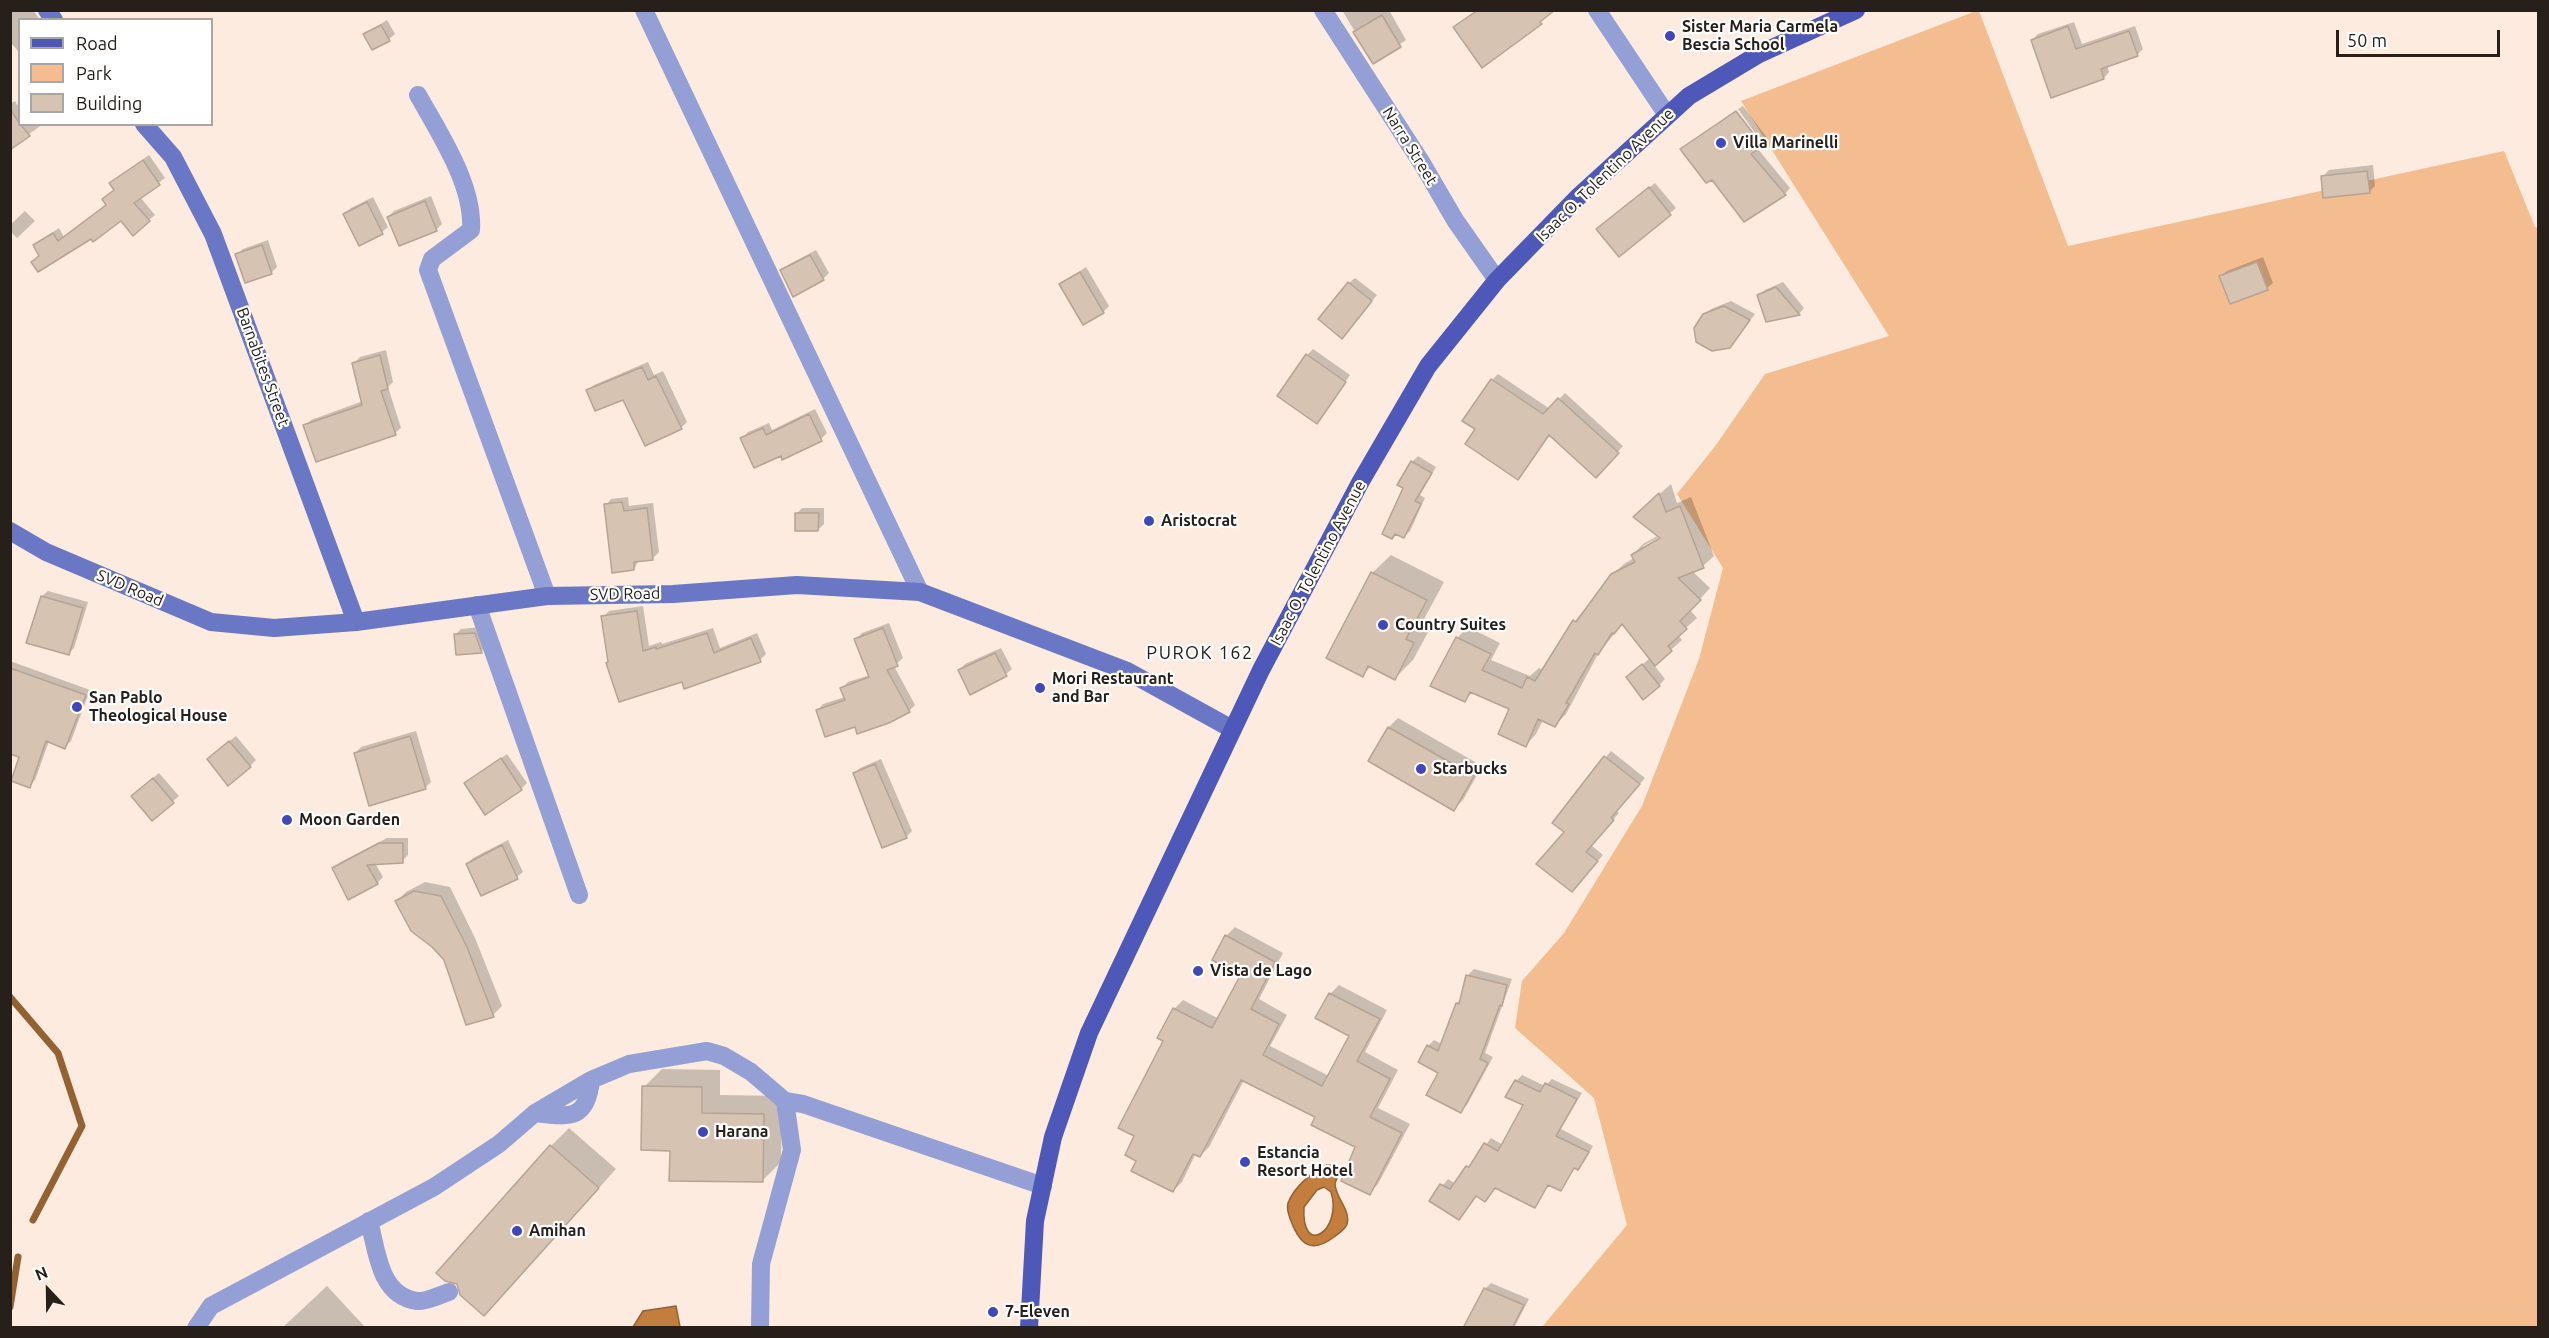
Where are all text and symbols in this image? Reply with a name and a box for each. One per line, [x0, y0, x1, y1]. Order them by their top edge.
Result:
place label: Sister Maria Carmela Bescia School [1682, 17, 1838, 55]
legend [18, 18, 213, 126]
scale bar [2339, 18, 2502, 56]
marker: Sister Maria Carmela Bescia School [1663, 29, 1677, 43]
text: 50 m [2347, 30, 2387, 50]
text: Road [76, 33, 118, 53]
text: Park [76, 63, 112, 83]
text: Building [76, 93, 142, 113]
street label: Narra Street [1378, 103, 1442, 189]
street label: Isaac O. Tolentino Avenue [1532, 104, 1678, 246]
place label: Villa Marinelli [1733, 133, 1838, 153]
marker: Villa Marinelli [1714, 136, 1728, 150]
street label: Barnabites Street [233, 305, 293, 429]
street label: Isaac O. Tolentino Avenue [1266, 477, 1370, 649]
place label: Aristocrat [1161, 511, 1237, 531]
marker: Aristocrat [1142, 514, 1156, 528]
street label: SVD Road [94, 565, 166, 611]
street label: SVD Road [590, 584, 660, 604]
place label: Country Suites [1395, 615, 1506, 635]
marker: Country Suites [1376, 618, 1390, 632]
district label: PUROK 162 [1146, 642, 1254, 664]
place label: Mori Restaurant and Bar [1052, 669, 1174, 707]
marker: Mori Restaurant and Bar [1033, 681, 1047, 695]
place label: San Pablo Theological House [89, 688, 227, 726]
marker: San Pablo Theological House [70, 700, 84, 714]
place label: Starbucks [1433, 759, 1507, 779]
marker: Starbucks [1414, 762, 1428, 776]
place label: Moon Garden [299, 810, 400, 830]
marker: Moon Garden [280, 813, 294, 827]
place label: Vista de Lago [1210, 961, 1312, 981]
marker: Vista de Lago [1191, 964, 1205, 978]
place label: Harana [715, 1122, 768, 1142]
marker: Harana [696, 1125, 710, 1139]
place label: Estancia Resort Hotel [1257, 1143, 1353, 1181]
marker: Estancia Resort Hotel [1238, 1155, 1252, 1169]
place label: Amihan [529, 1221, 586, 1241]
marker: Amihan [510, 1224, 524, 1238]
north arrow [18, 1260, 78, 1320]
text: N [32, 1263, 50, 1284]
place label: 7-Eleven [1005, 1302, 1070, 1322]
marker: 7-Eleven [986, 1305, 1000, 1319]

